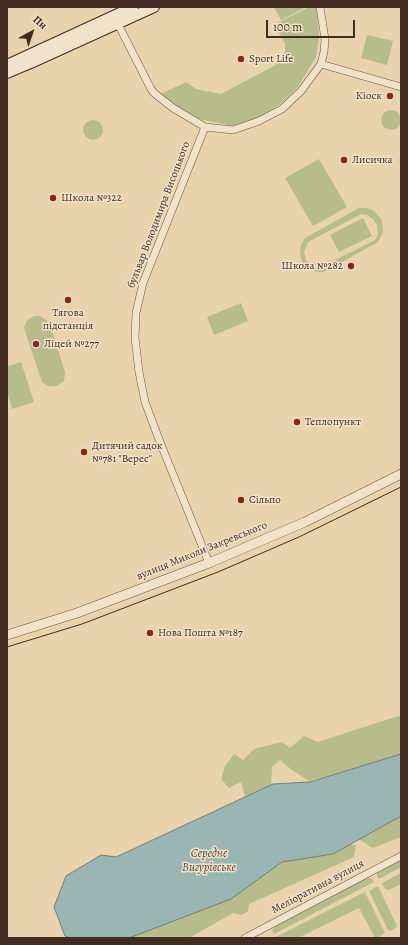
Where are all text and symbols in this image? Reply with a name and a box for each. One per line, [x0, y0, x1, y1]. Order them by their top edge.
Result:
north arrow [12, 12, 52, 52]
text: Пн [30, 12, 50, 33]
scale bar [268, 12, 357, 38]
text: 100 m [273, 19, 302, 35]
place label: Sport Life [249, 52, 293, 66]
marker: Sport Life [236, 54, 246, 64]
place label: Кіоск [356, 89, 382, 103]
marker: Кіоск [385, 91, 395, 101]
street label: бульвар Володимира Висоцького [125, 140, 193, 290]
place label: Лисичка [352, 153, 393, 167]
marker: Лисичка [339, 155, 349, 165]
place label: Школа №322 [61, 191, 122, 205]
marker: Школа №322 [48, 193, 58, 203]
place label: Школа №282 [281, 259, 343, 273]
marker: Школа №282 [346, 261, 356, 271]
marker: Тягова пiдстанцiя [63, 295, 73, 305]
place label: Тягова пiдстанцiя [43, 306, 93, 332]
place label: Ліцей №277 [44, 337, 99, 351]
marker: Ліцей №277 [31, 339, 41, 349]
place label: Теплопункт [305, 415, 361, 429]
marker: Теплопункт [292, 417, 302, 427]
place label: Дитячий садок №781 "Верес" [92, 439, 162, 465]
marker: Дитячий садок №781 "Верес" [79, 447, 89, 457]
place label: Сільпо [249, 493, 281, 507]
marker: Сільпо [236, 495, 246, 505]
street label: вулиця Миколи Закревського [135, 519, 269, 583]
place label: Нова Пошта №187 [158, 626, 243, 640]
marker: Нова Пошта №187 [145, 628, 155, 638]
water label: Середнє Вигурівське [182, 847, 236, 875]
street label: Меліоративна вулиця [269, 857, 367, 917]

